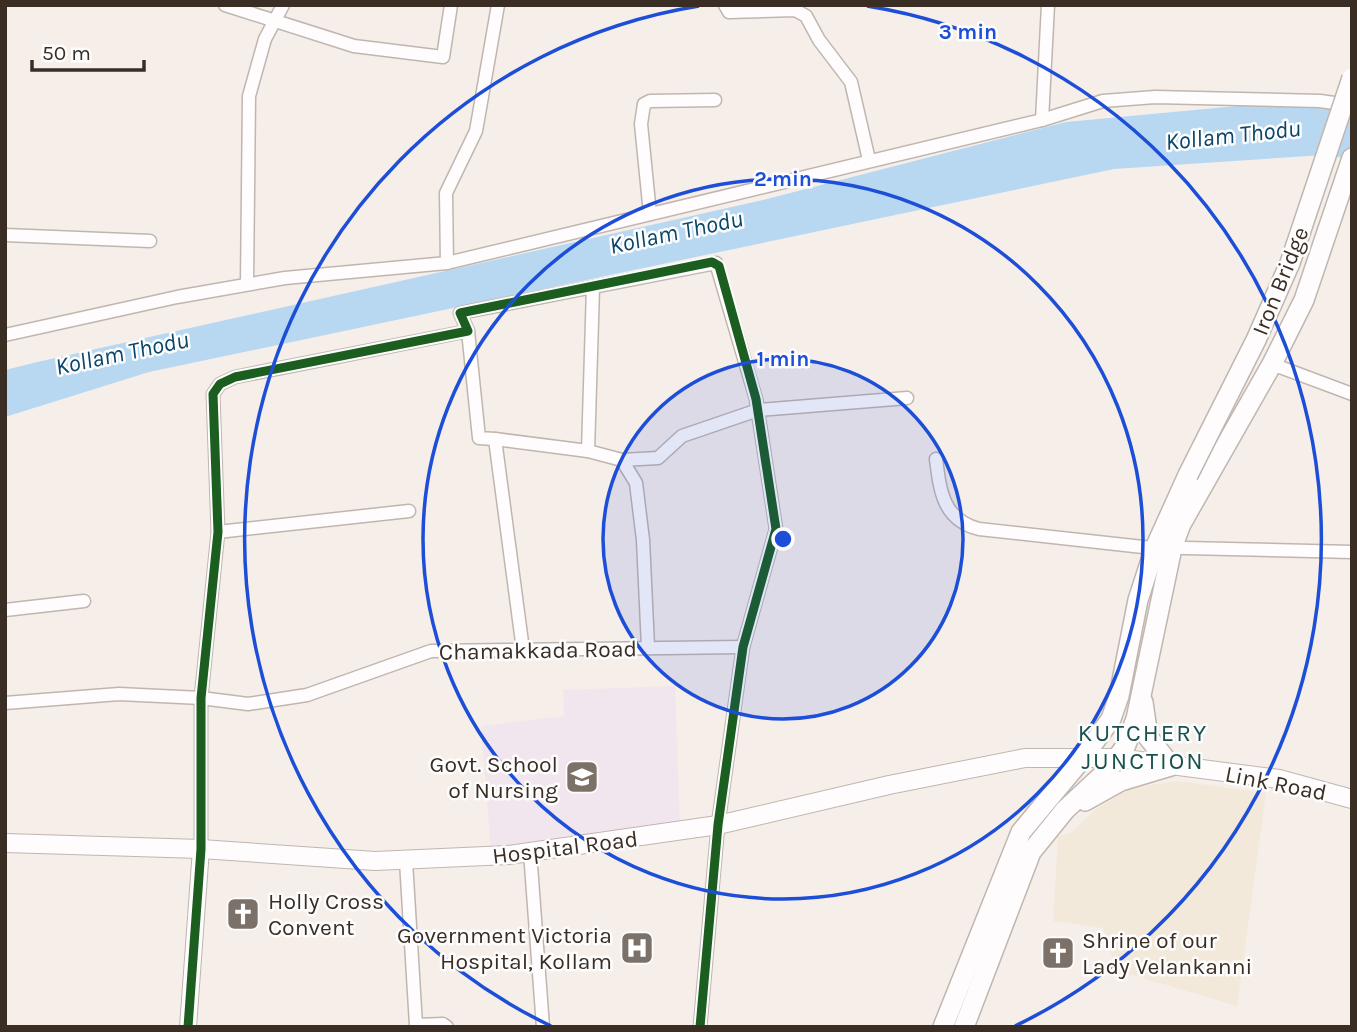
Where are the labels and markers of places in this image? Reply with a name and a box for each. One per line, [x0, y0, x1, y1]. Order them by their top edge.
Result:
centre of rings [771, 527, 795, 551]
place label: Govt. School of Nursing [430, 751, 558, 804]
school or university icon: Govt. School of Nursing [563, 758, 601, 796]
place label: Holly Cross Convent [268, 888, 384, 941]
church icon: Holly Cross Convent [224, 895, 262, 933]
place label: Government Victoria Hospital, Kollam [397, 922, 612, 975]
place label: Shrine of our Lady Velankanni [1082, 927, 1252, 980]
hospital icon: Government Victoria Hospital, Kollam [618, 929, 656, 967]
church icon: Shrine of our Lady Velankanni [1039, 934, 1077, 972]

